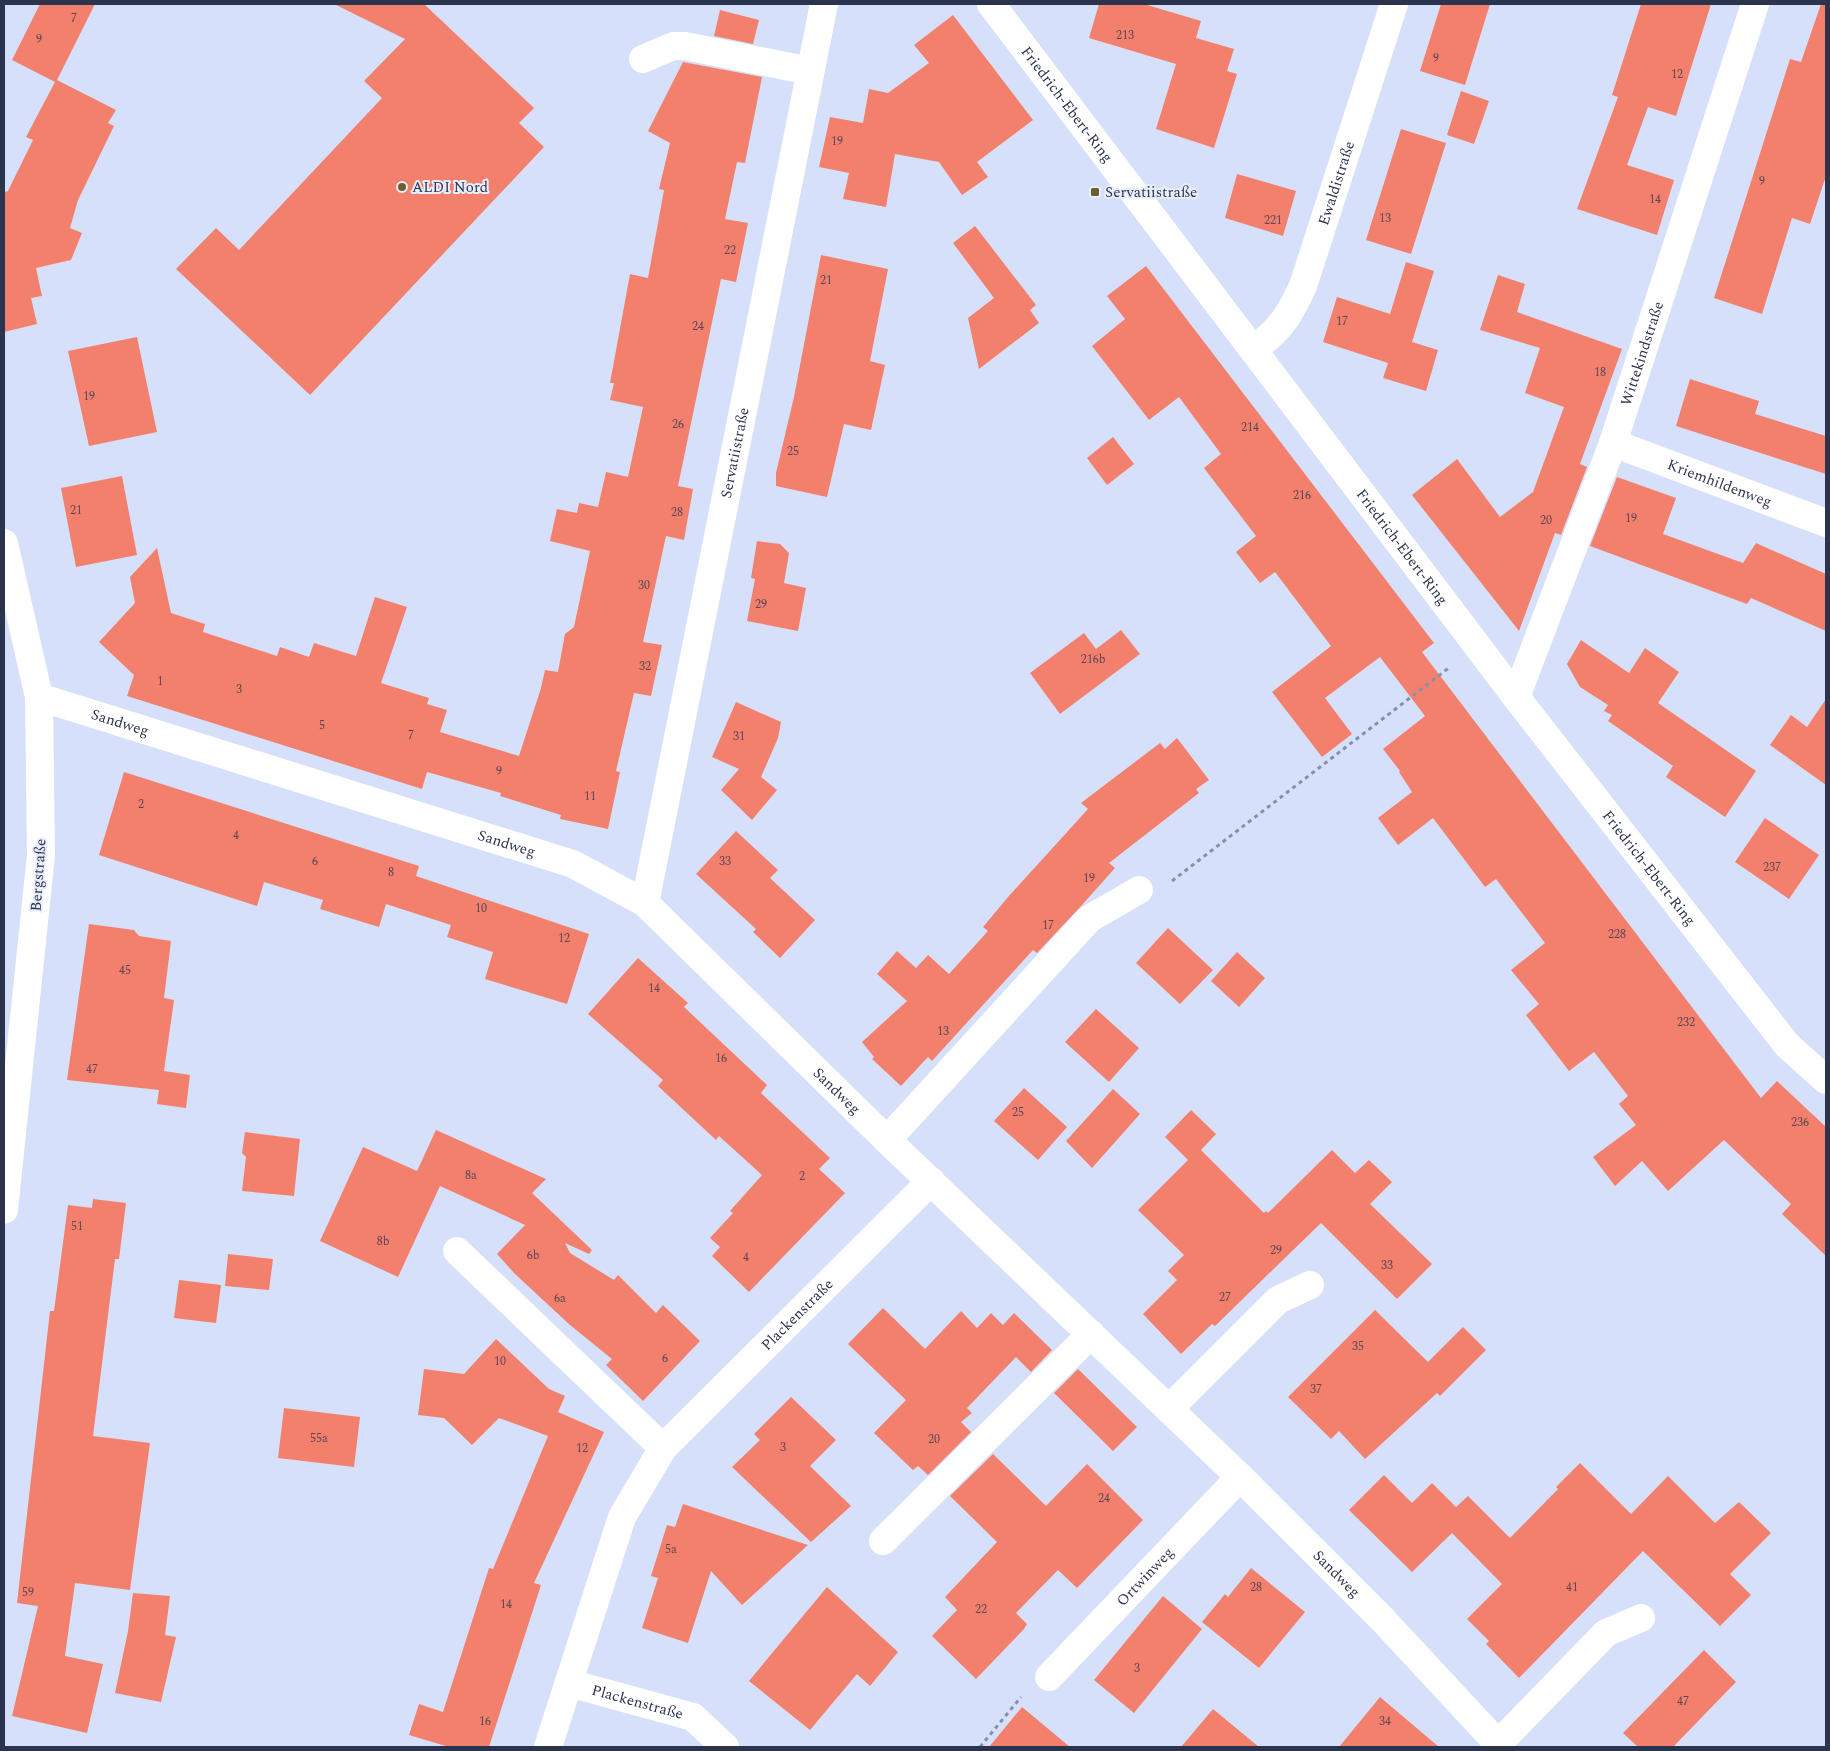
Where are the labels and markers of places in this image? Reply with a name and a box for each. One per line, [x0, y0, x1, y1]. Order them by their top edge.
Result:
place label: ALDI Nord [412, 176, 488, 199]
marker: ALDI Nord [396, 181, 408, 193]
place label: Servatiistraße [1105, 181, 1197, 204]
marker: Servatiistraße [1089, 186, 1101, 198]

